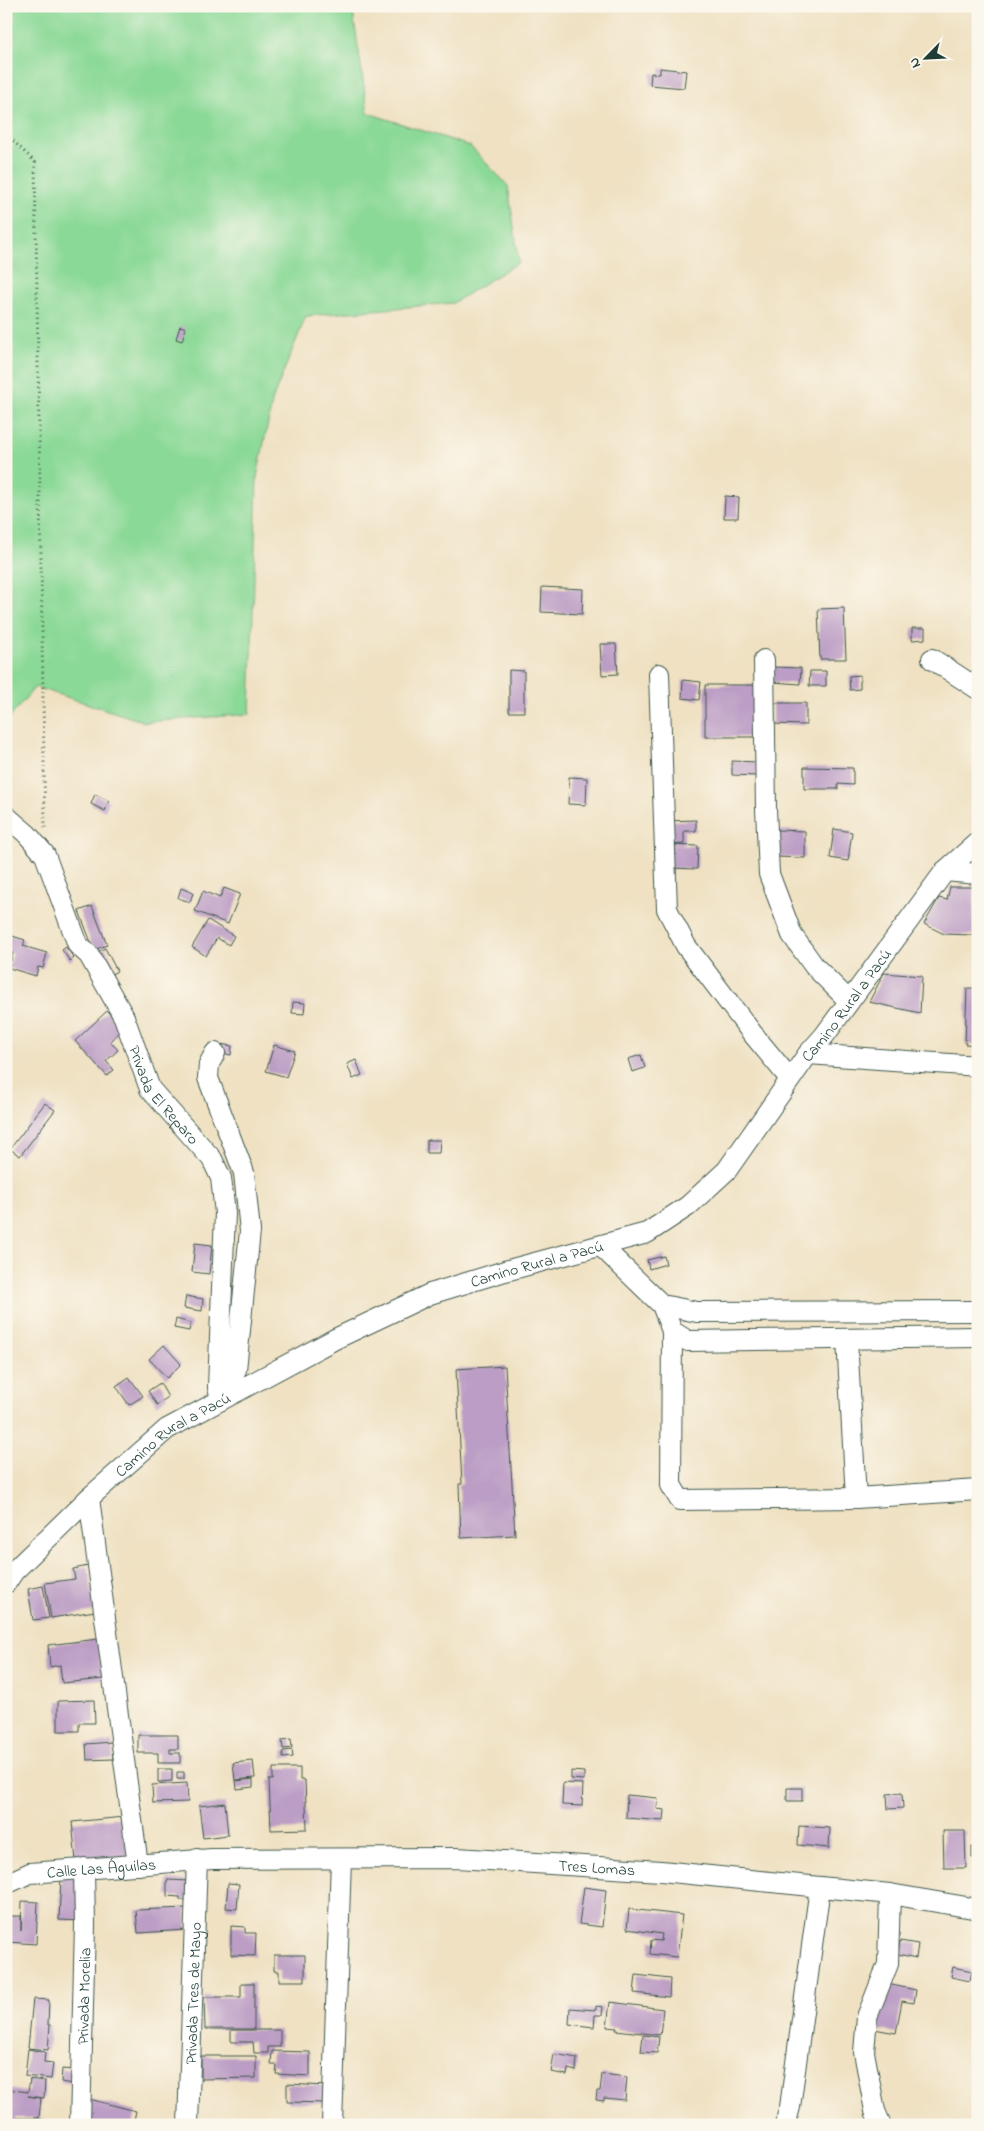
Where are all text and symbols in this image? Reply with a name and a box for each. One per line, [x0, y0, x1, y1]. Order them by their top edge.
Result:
north arrow [902, 32, 952, 82]
text: N [904, 54, 927, 71]
street label: Camino Rural a Pacú [796, 944, 898, 1067]
street label: Privada El Reparo [121, 1043, 204, 1151]
street label: Camino Rural a Pacú [468, 1235, 606, 1295]
street label: Camino Rural a Pacú [110, 1387, 236, 1484]
street label: Calle Las Águilas [46, 1853, 157, 1886]
street label: Tres Lomas [557, 1854, 636, 1883]
street label: Privada Tres de Mayo [180, 1922, 209, 2065]
street label: Privada Morelia [72, 1947, 98, 2045]

